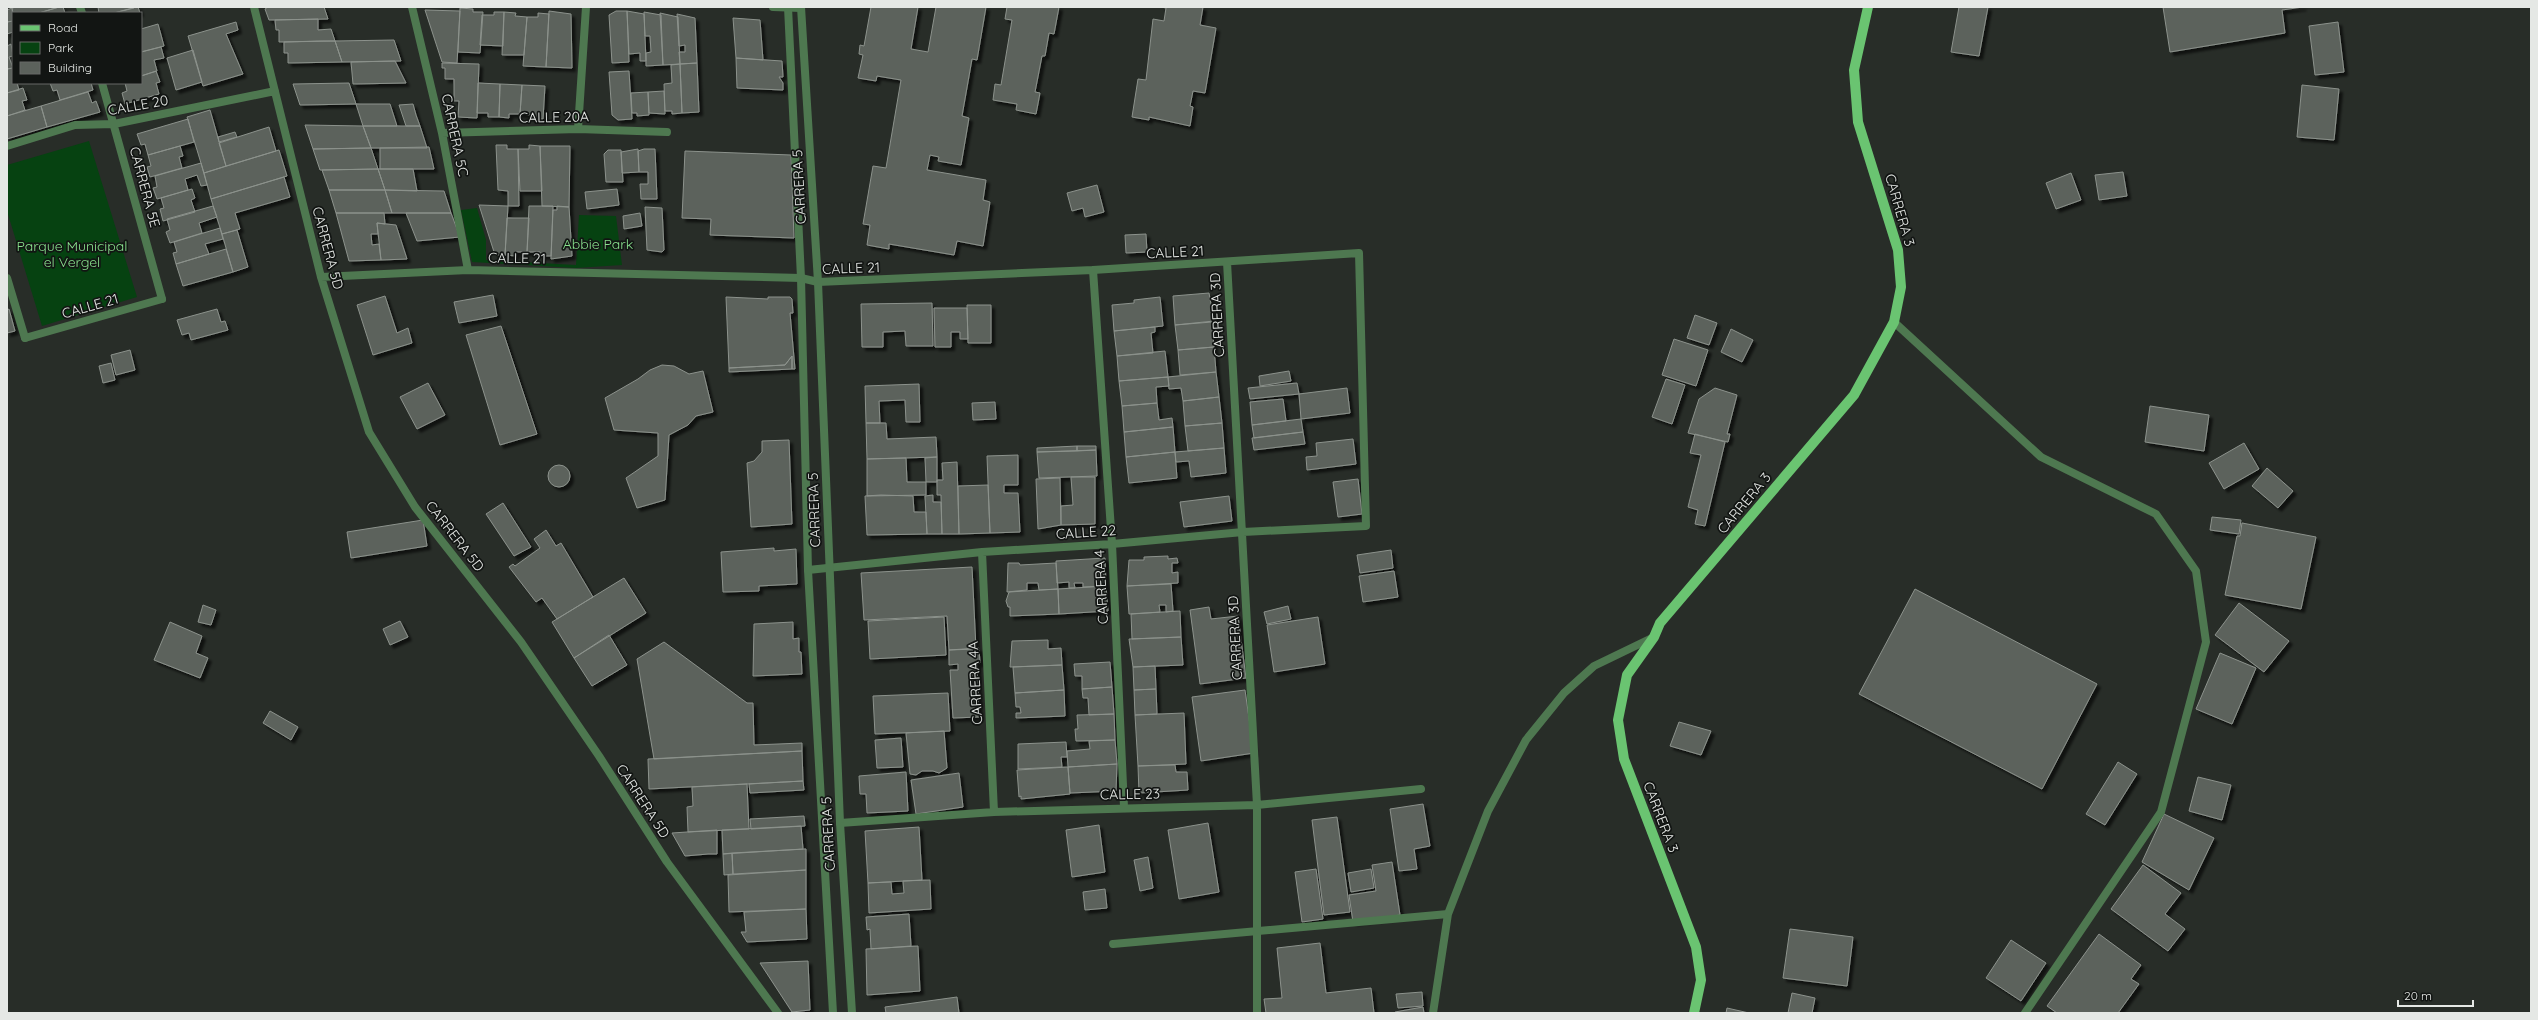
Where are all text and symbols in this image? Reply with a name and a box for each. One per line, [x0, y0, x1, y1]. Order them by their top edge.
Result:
legend [12, 12, 142, 84]
text: Road [48, 20, 78, 35]
text: Park [48, 40, 73, 55]
text: Building [48, 60, 92, 75]
street label: CALLE 20 [106, 91, 170, 119]
street label: CARRERA 5C [437, 92, 473, 178]
street label: CALLE 20A [519, 107, 589, 127]
street label: CARRERA 5E [126, 145, 164, 229]
street label: CARRERA 5 [788, 149, 810, 225]
street label: CARRERA 3 [1881, 172, 1919, 248]
street label: CARRERA 5D [308, 205, 348, 291]
park label: Abbie Park [563, 235, 633, 253]
park label: Parque Municipal el Vergel [16, 237, 128, 271]
street label: CALLE 21 [1146, 241, 1204, 263]
street label: CALLE 21 [488, 248, 546, 268]
street label: CALLE 21 [822, 258, 880, 278]
street label: CARRERA 3D [1206, 272, 1228, 358]
street label: CALLE 21 [60, 289, 120, 323]
street label: CARRERA 3 [1713, 469, 1775, 537]
street label: CARRERA 5 [804, 472, 824, 548]
street label: CARRERA 5D [422, 497, 488, 575]
street label: CALLE 22 [1055, 521, 1117, 543]
street label: CARRERA 4 [1090, 549, 1112, 625]
street label: CARRERA 3D [1224, 595, 1246, 681]
street label: CARRERA 4A [964, 641, 986, 725]
street label: CARRERA 5D [612, 761, 674, 841]
street label: CARRERA 3 [1639, 779, 1683, 855]
street label: CALLE 23 [1100, 784, 1160, 804]
street label: CARRERA 5 [817, 796, 839, 872]
scale bar [2398, 982, 2473, 1008]
text: 20 m [2404, 988, 2432, 1003]

